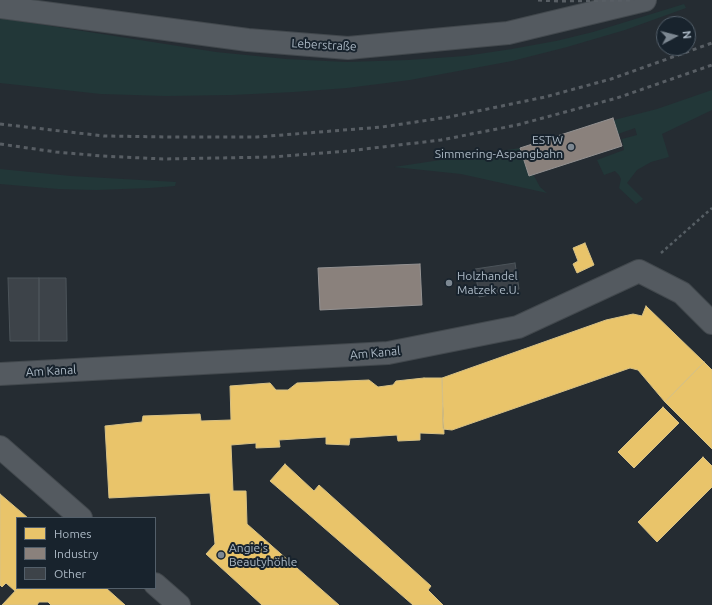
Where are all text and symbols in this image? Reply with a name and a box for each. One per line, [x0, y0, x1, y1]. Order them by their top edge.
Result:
north arrow [656, 16, 696, 56]
text: N [680, 30, 693, 39]
street label: Leberstraße [291, 36, 357, 54]
place label: ESTW Simmering-Aspangbahn [435, 133, 563, 161]
marker: ESTW Simmering-Aspangbahn [566, 142, 576, 152]
place label: Holzhandel Matzek e.U. [457, 269, 519, 297]
marker: Holzhandel Matzek e.U. [444, 278, 454, 288]
street label: Am Kanal [349, 344, 401, 362]
street label: Am Kanal [25, 362, 77, 380]
legend [16, 517, 156, 589]
text: Homes [54, 527, 92, 540]
place label: Angie's Beautyhöhle [229, 541, 297, 569]
text: Industry [54, 547, 98, 560]
marker: Angie's Beautyhöhle [216, 550, 226, 560]
text: Other [54, 567, 86, 580]

